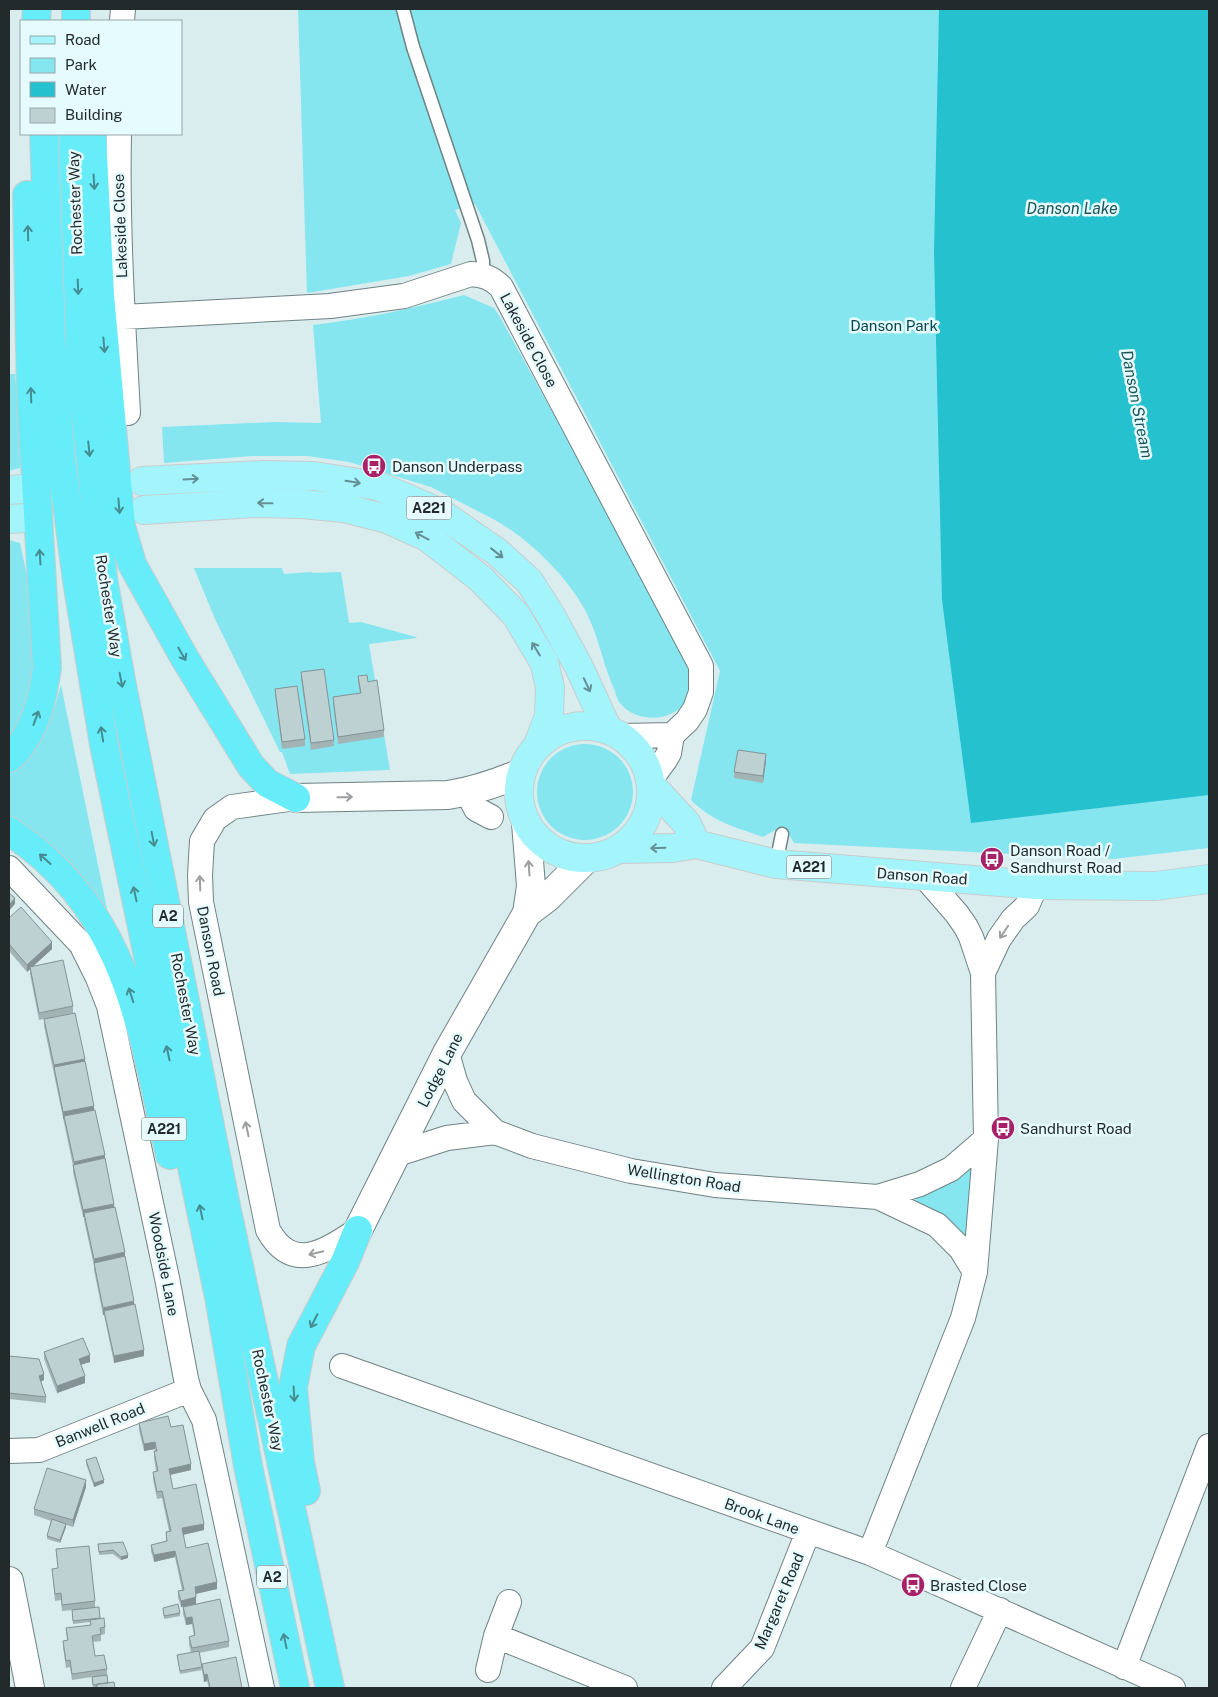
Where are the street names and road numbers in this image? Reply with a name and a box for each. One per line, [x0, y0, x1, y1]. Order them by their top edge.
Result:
street label: Rochester Way [65, 151, 85, 255]
street label: Lakeside Close [110, 173, 130, 279]
street label: Lakeside Close [497, 290, 561, 390]
road number: A221 [406, 496, 452, 520]
street label: Rochester Way [92, 553, 126, 659]
road number: A221 [786, 856, 832, 879]
street label: Danson Road [876, 864, 968, 888]
road number: A2 [153, 904, 183, 928]
street label: Danson Road [194, 905, 228, 997]
street label: Rochester Way [168, 951, 204, 1057]
street label: Lodge Lane [414, 1030, 466, 1110]
road number: A221 [142, 1118, 186, 1140]
street label: Wellington Road [626, 1161, 742, 1195]
street label: Woodside Lane [146, 1210, 182, 1318]
street label: Rochester Way [249, 1347, 287, 1453]
street label: Banwell Road [53, 1399, 147, 1451]
street label: Brook Lane [722, 1495, 802, 1537]
street label: Margaret Road [751, 1550, 807, 1652]
road number: A2 [257, 1565, 287, 1588]

